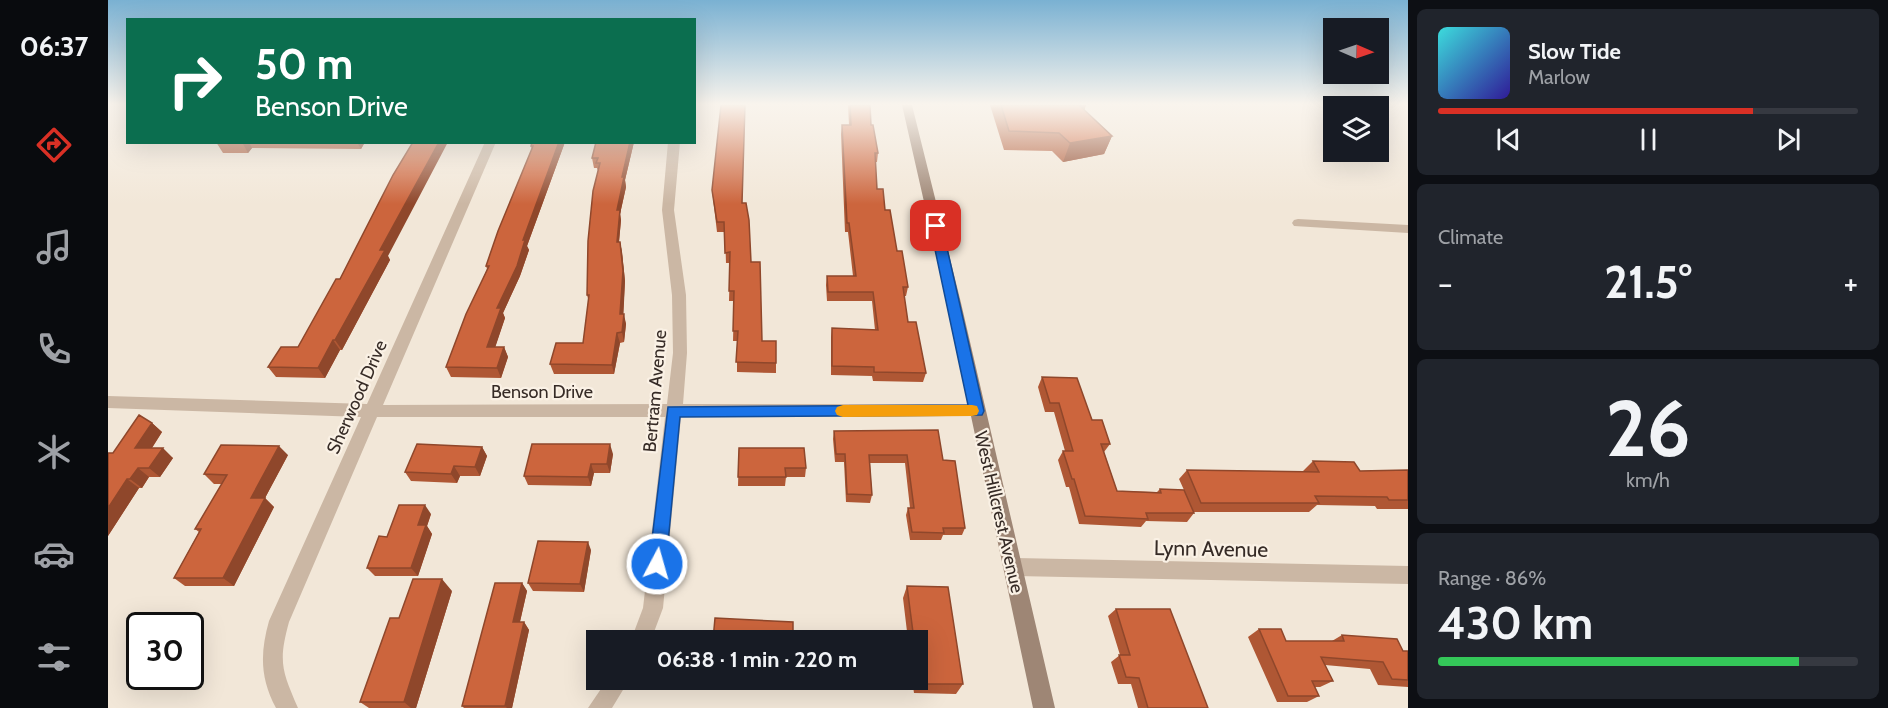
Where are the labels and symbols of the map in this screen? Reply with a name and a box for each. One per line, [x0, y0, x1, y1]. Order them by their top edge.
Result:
north arrow [1323, 18, 1389, 84]
pin [910, 200, 961, 251]
street label: Bertram Avenue [639, 329, 671, 453]
street label: Sherwood Drive [322, 337, 392, 457]
street label: Benson Drive [491, 381, 593, 403]
street label: West Hillcrest Avenue [970, 429, 1028, 595]
position arrow [625, 532, 689, 596]
street label: Lynn Avenue [1154, 535, 1269, 562]
speed limit sign: 30 [126, 612, 204, 690]

